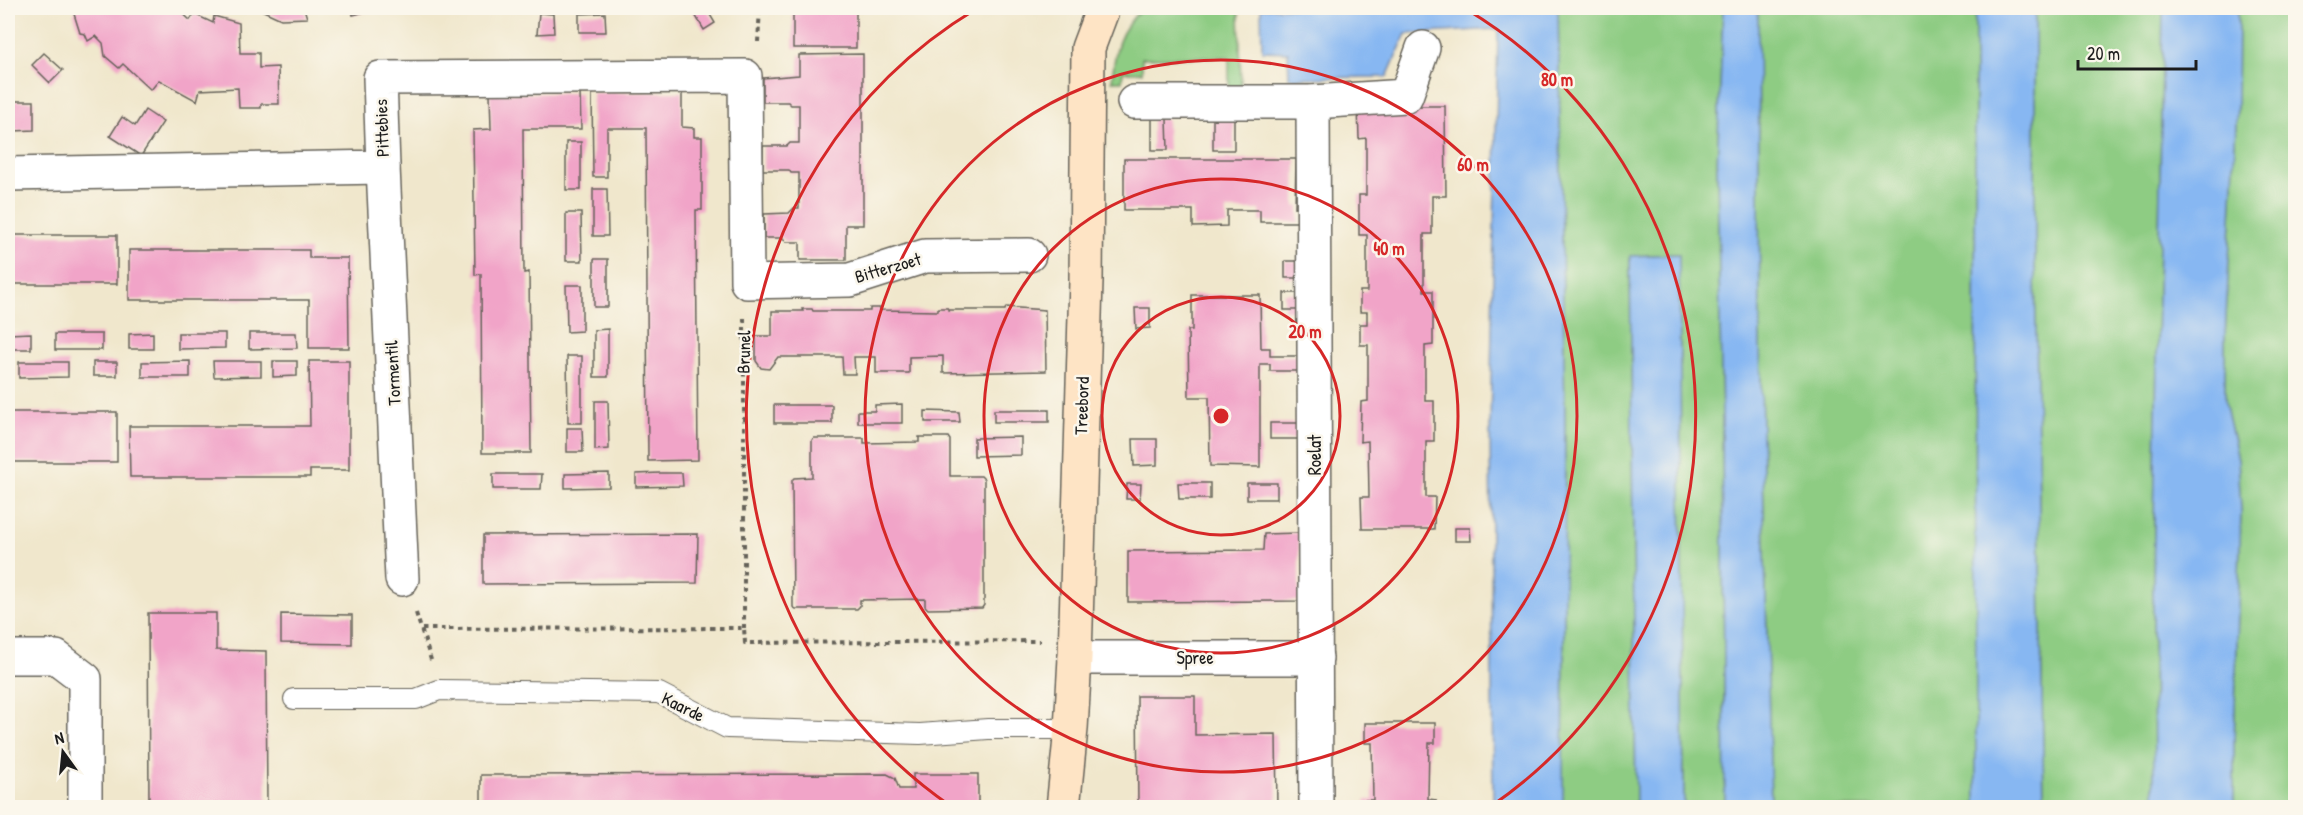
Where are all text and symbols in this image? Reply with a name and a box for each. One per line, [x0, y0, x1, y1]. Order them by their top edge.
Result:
scale bar [2078, 33, 2196, 71]
text: 20 m [2087, 41, 2120, 66]
text: 80 m [1541, 67, 1573, 92]
street label: Pittebies [368, 99, 395, 157]
text: 60 m [1457, 152, 1489, 177]
text: 40 m [1373, 236, 1405, 261]
street label: Bitterzoet [852, 246, 925, 289]
text: 20 m [1289, 319, 1321, 344]
street label: Brunel [731, 330, 756, 374]
street label: Tormentil [378, 340, 407, 406]
street label: Treebord [1068, 376, 1095, 436]
centre of rings [1211, 406, 1231, 426]
street label: Roelat [1302, 434, 1327, 475]
street label: Spree [1176, 645, 1214, 670]
street label: Kaarde [658, 686, 709, 728]
north arrow [33, 722, 93, 782]
text: N [52, 726, 67, 749]

